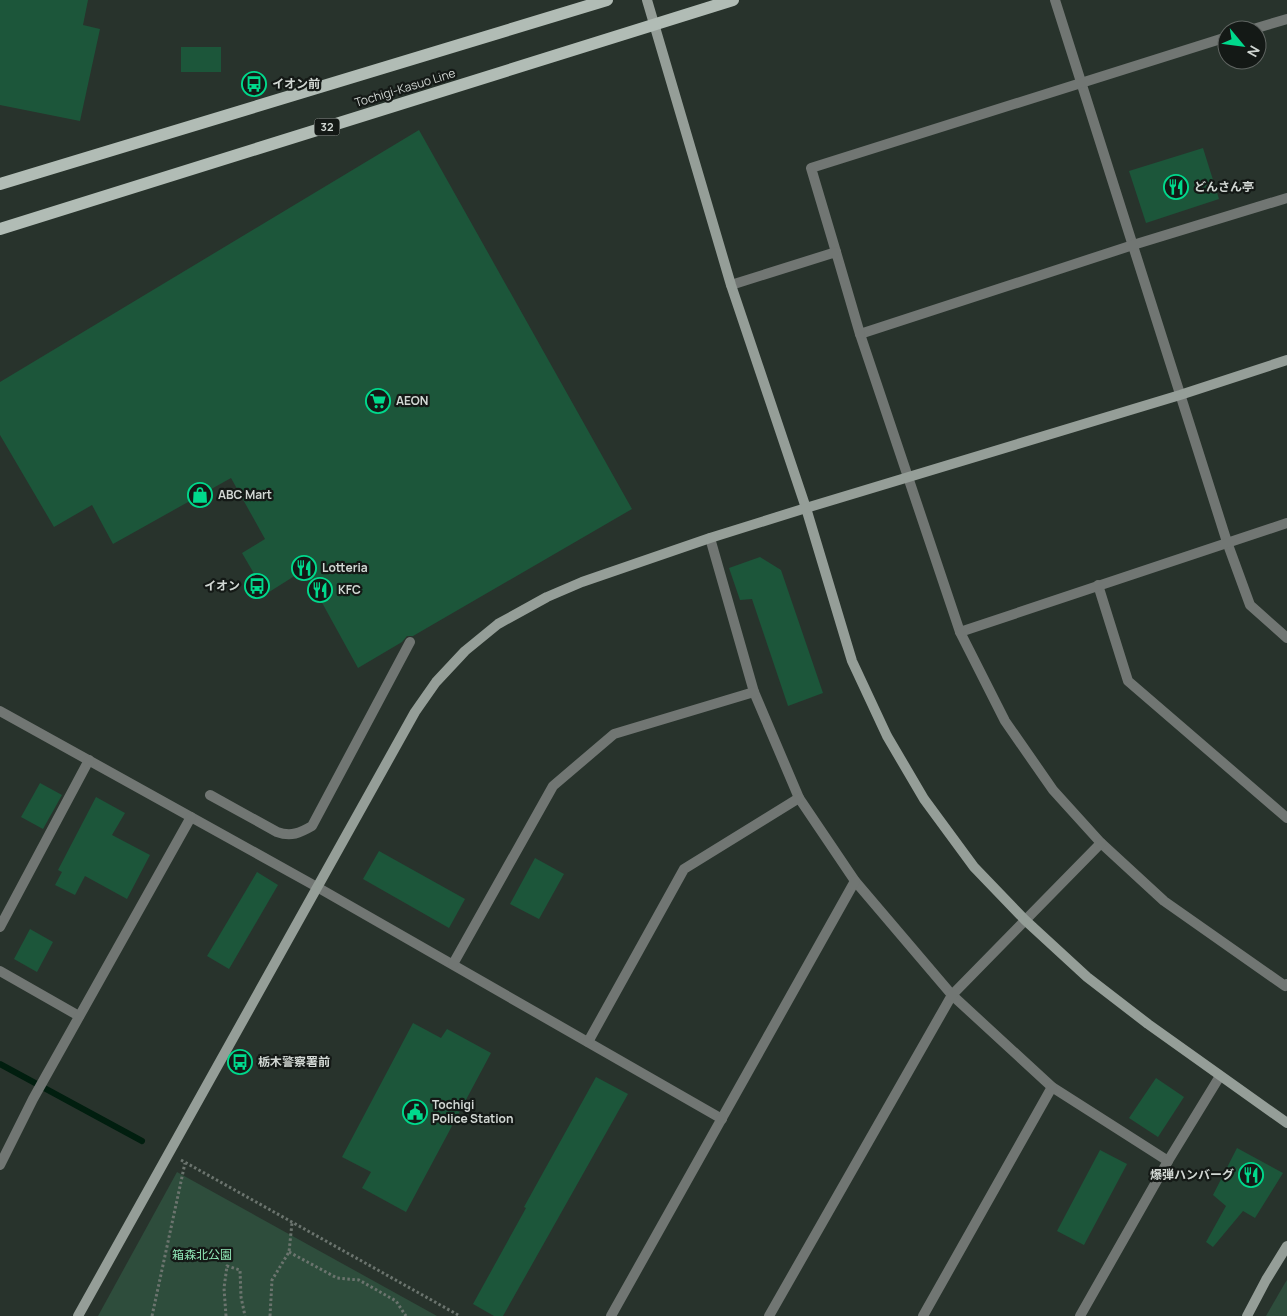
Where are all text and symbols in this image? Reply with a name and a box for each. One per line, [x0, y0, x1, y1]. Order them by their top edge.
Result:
north arrow [1217, 20, 1267, 70]
text: N [1243, 43, 1265, 61]
street label: Tochigi-Kasuo Line [352, 64, 457, 111]
bus stop icon: イオン前 [241, 71, 267, 97]
place label: イオン前 [272, 75, 320, 92]
road number: 32 [314, 118, 340, 136]
restaurant icon: どんさん亭 [1163, 174, 1189, 200]
place label: どんさん亭 [1194, 178, 1254, 195]
supermarket icon: AEON [365, 388, 391, 414]
place label: AEON [396, 392, 428, 409]
shop icon: ABC Mart [187, 482, 213, 508]
place label: ABC Mart [218, 486, 272, 503]
restaurant icon: Lotteria [291, 555, 317, 581]
place label: Lotteria [322, 559, 368, 576]
bus stop icon: イオン [244, 573, 270, 599]
place label: イオン [204, 577, 240, 594]
restaurant icon: KFC [307, 577, 333, 603]
place label: KFC [338, 581, 361, 598]
bus stop icon: 栃木警察署前 [227, 1049, 253, 1075]
place label: 栃木警察署前 [258, 1053, 330, 1070]
place label: Tochigi Police Station [432, 1096, 514, 1127]
public building icon: Tochigi Police Station [402, 1099, 428, 1125]
restaurant icon: 爆弾ハンバーグ [1238, 1162, 1264, 1188]
place label: 爆弾ハンバーグ [1150, 1166, 1234, 1183]
park label: 箱森北公園 [172, 1246, 232, 1263]

